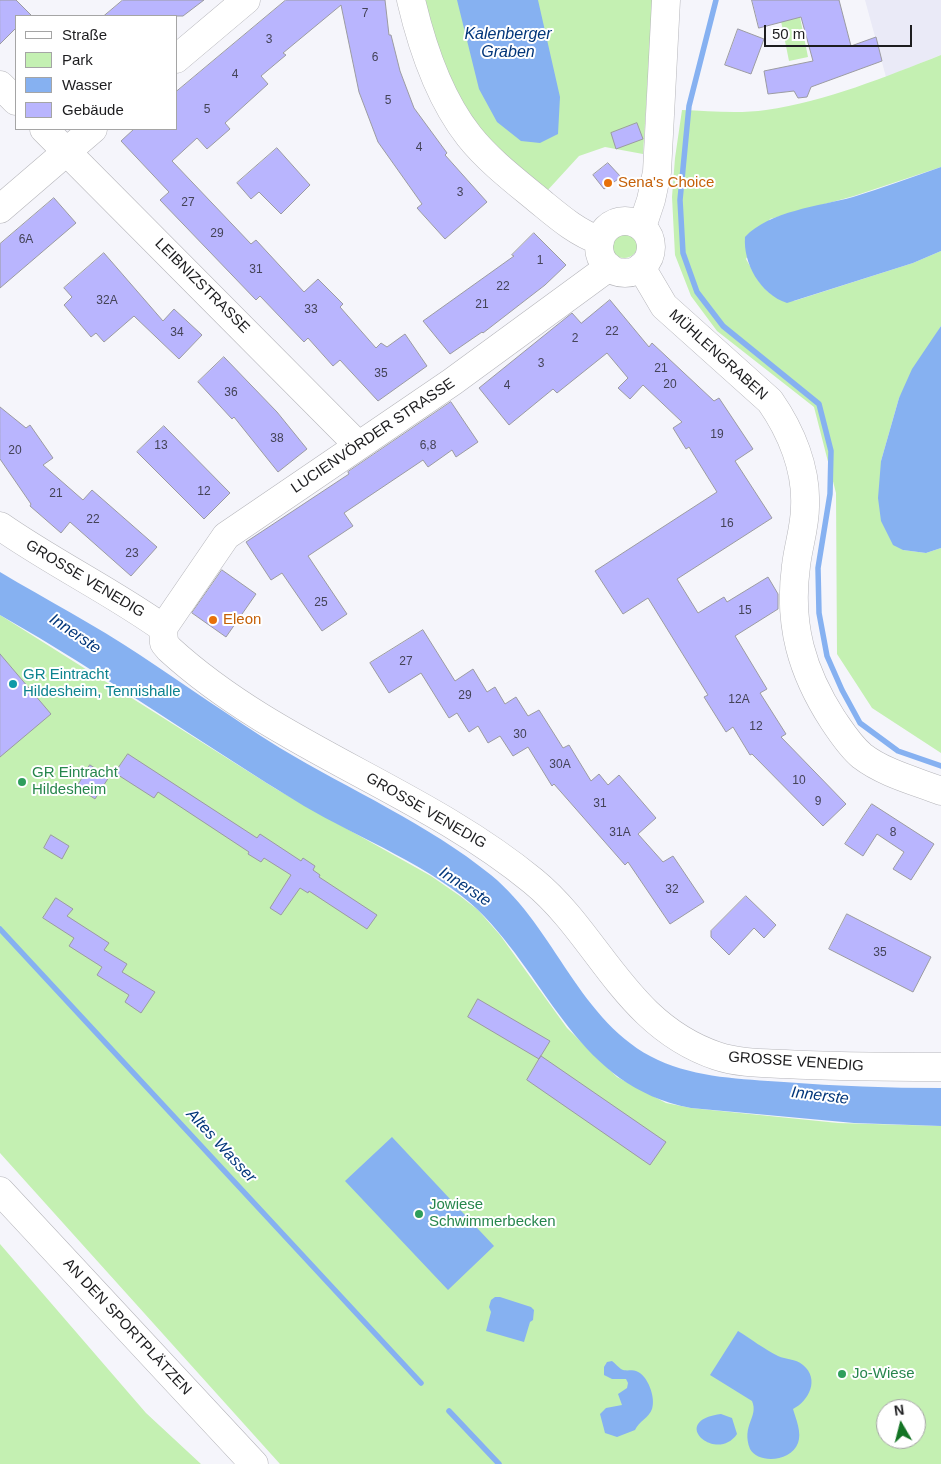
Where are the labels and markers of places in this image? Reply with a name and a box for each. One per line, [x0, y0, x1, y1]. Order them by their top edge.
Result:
place label: Sena's Choice [618, 174, 714, 192]
marker: Sena's Choice [602, 177, 614, 189]
place label: Eleon [223, 611, 261, 629]
marker: Eleon [207, 614, 219, 626]
place label: GR Eintracht Hildesheim, Tennishalle [23, 666, 181, 701]
marker: GR Eintracht Hildesheim, Tennishalle [7, 678, 19, 690]
place label: GR Eintracht Hildesheim [32, 764, 118, 799]
marker: GR Eintracht Hildesheim [16, 776, 28, 788]
place label: Jowiese Schwimmerbecken [429, 1196, 556, 1231]
marker: Jowiese Schwimmerbecken [413, 1208, 425, 1220]
place label: Jo-Wiese [852, 1365, 915, 1383]
marker: Jo-Wiese [836, 1368, 848, 1380]

